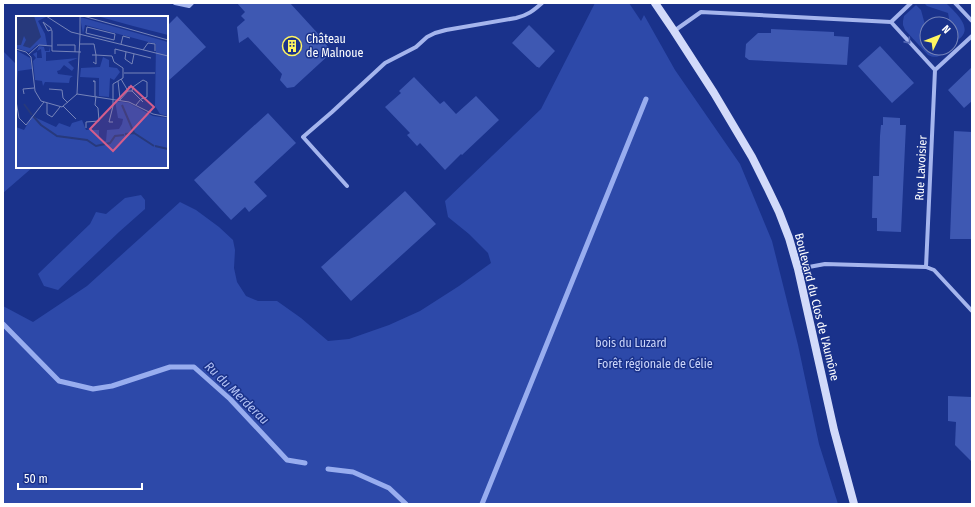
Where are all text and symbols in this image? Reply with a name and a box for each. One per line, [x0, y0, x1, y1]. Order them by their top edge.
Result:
inset map [16, 16, 168, 168]
north arrow [919, 16, 959, 56]
text: N [939, 23, 953, 36]
place label: Château de Malnoue [306, 32, 364, 60]
building icon: Château de Malnoue [281, 35, 303, 57]
one-way arrow [903, 36, 910, 43]
street label: Rue Lavoisier [912, 134, 930, 201]
street label: Boulevard du Clos de l'Aumône [792, 232, 842, 382]
park label: bois du Luzard [595, 336, 667, 350]
park label: Forêt régionale de Célie [597, 357, 713, 371]
water label: Ru du Merderau [202, 359, 272, 428]
scale bar [18, 465, 142, 491]
text: 50 m [24, 472, 48, 486]

